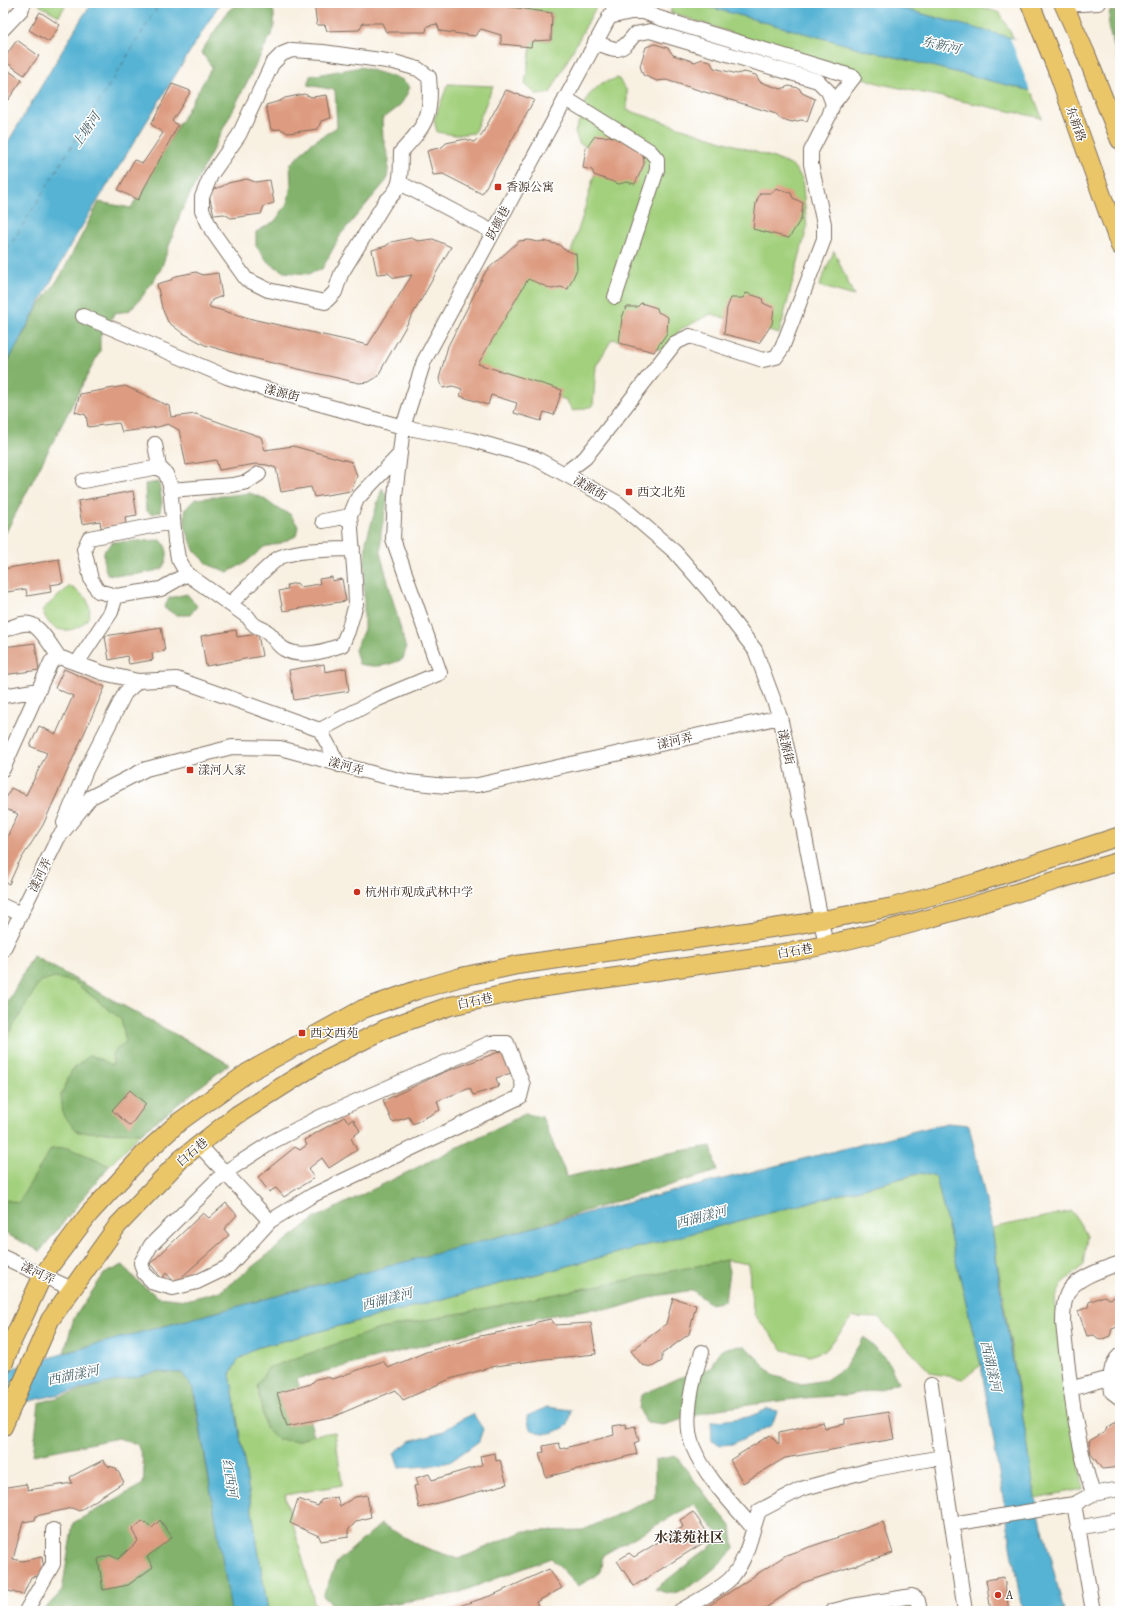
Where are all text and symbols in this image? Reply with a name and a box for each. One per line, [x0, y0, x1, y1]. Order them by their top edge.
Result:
water label: 东新河 [920, 32, 964, 58]
street label: 东新路 [1063, 104, 1089, 144]
water label: 上塘河 [68, 107, 105, 151]
place label: 香源公寓 [506, 179, 554, 195]
marker: 香源公寓 [493, 182, 503, 192]
street label: 跃颜巷 [482, 203, 514, 243]
street label: 漾源街 [263, 381, 302, 405]
street label: 漾源街 [570, 472, 610, 504]
place label: 西文北苑 [637, 484, 685, 500]
marker: 西文北苑 [624, 487, 634, 497]
street label: 漾源街 [774, 728, 798, 767]
street label: 漾河弄 [656, 729, 694, 753]
street label: 漾河弄 [326, 753, 366, 779]
place label: 漾河人家 [198, 762, 246, 778]
marker: 漾河人家 [185, 765, 195, 775]
street label: 漾河弄 [25, 855, 55, 895]
place label: 杭州市观成武林中学 [365, 884, 473, 900]
marker: 杭州市观成武林中学 [352, 887, 362, 897]
street label: 白石巷 [776, 940, 814, 962]
street label: 白石巷 [456, 989, 494, 1013]
place label: 西文西苑 [310, 1025, 358, 1041]
marker: 西文西苑 [297, 1028, 307, 1038]
street label: 白石巷 [173, 1134, 211, 1170]
water label: 西湖漾河 [674, 1202, 730, 1232]
street label: 漾河弄 [18, 1258, 58, 1288]
water label: 西湖漾河 [360, 1284, 416, 1314]
water label: 西湖漾河 [977, 1339, 1006, 1395]
water label: 西湖漾河 [46, 1361, 102, 1389]
water label: 红西河 [219, 1457, 242, 1501]
district label: 水漾苑社区 [654, 1528, 724, 1547]
place label: A [1005, 1587, 1014, 1603]
marker: A [993, 1590, 1003, 1600]

